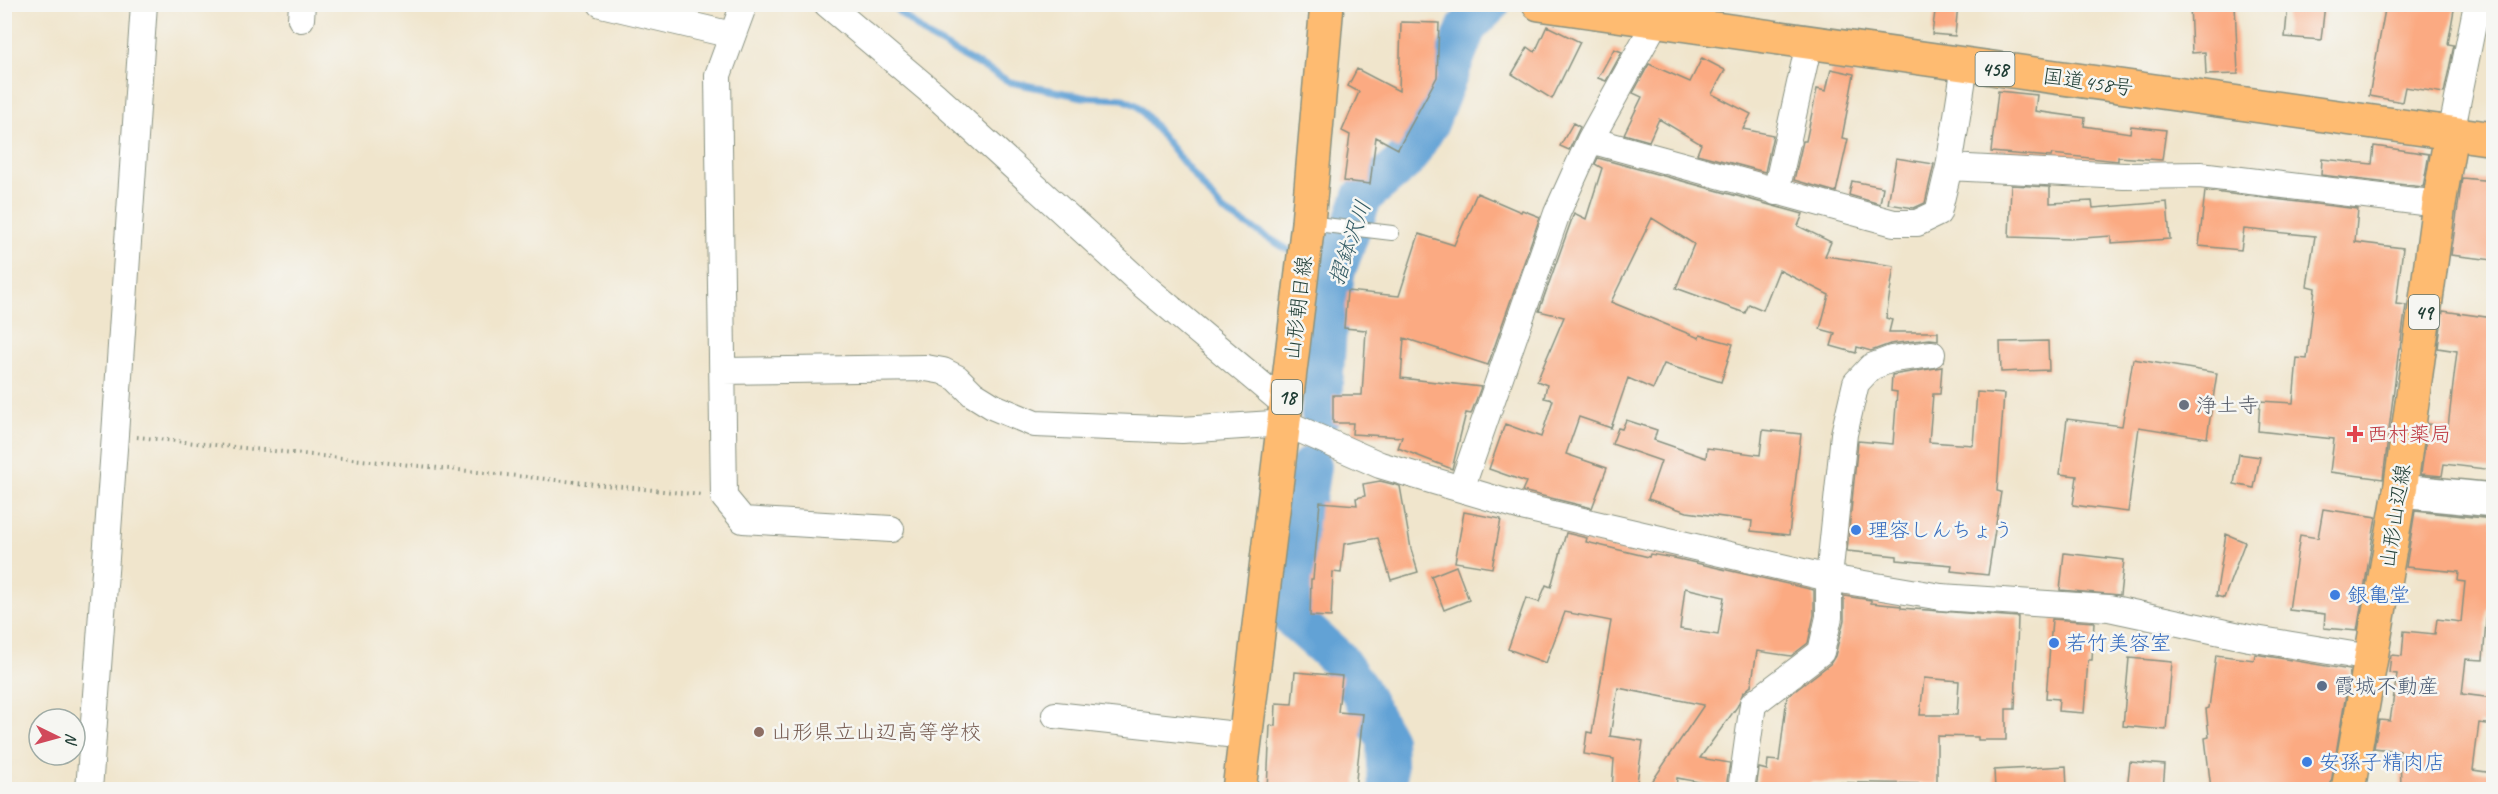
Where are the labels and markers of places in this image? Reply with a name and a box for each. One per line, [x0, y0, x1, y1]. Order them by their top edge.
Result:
place label: 浄土寺 [2196, 392, 2259, 418]
marker: 浄土寺 [2177, 398, 2191, 412]
place label: 西村薬局 [2367, 421, 2451, 447]
marker: 西村薬局 [2348, 427, 2362, 441]
place label: 理容しんちょう [1868, 517, 2014, 543]
marker: 理容しんちょう [1849, 523, 1863, 537]
place label: 銀亀堂 [2347, 582, 2410, 608]
marker: 銀亀堂 [2328, 588, 2342, 602]
place label: 若竹美容室 [2066, 630, 2171, 656]
marker: 若竹美容室 [2047, 636, 2061, 650]
place label: 霞城不動産 [2334, 673, 2439, 699]
marker: 霞城不動産 [2315, 679, 2329, 693]
place label: 山形県立山辺高等学校 [771, 719, 981, 745]
marker: 山形県立山辺高等学校 [752, 725, 766, 739]
place label: 安孫子精肉店 [2319, 749, 2445, 775]
marker: 安孫子精肉店 [2300, 755, 2314, 769]

